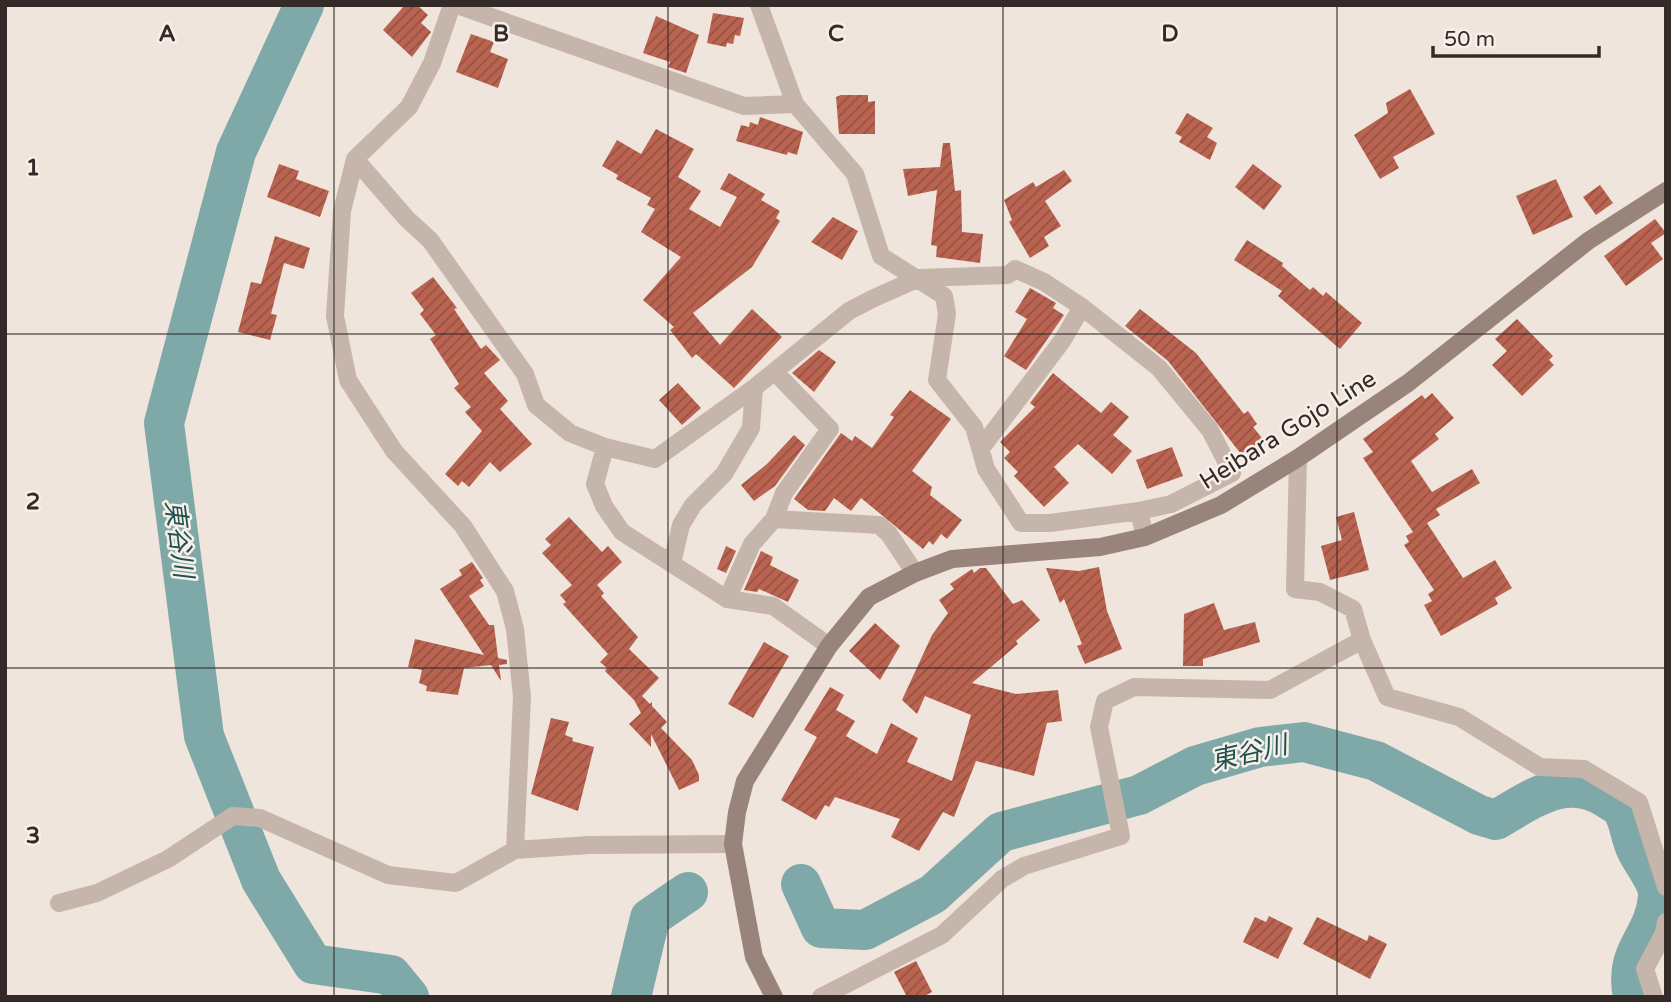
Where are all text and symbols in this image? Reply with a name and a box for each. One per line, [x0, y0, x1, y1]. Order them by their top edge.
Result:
scale bar [1433, 14, 1599, 58]
text: A [158, 20, 176, 48]
text: B [493, 20, 509, 48]
text: C [828, 20, 844, 48]
text: D [1161, 20, 1179, 48]
text: 50 m [1444, 27, 1495, 52]
text: 1 [26, 154, 40, 182]
street label: Heibara Gojo Line [1194, 364, 1382, 496]
text: 2 [26, 488, 40, 516]
water label: 東谷川 [159, 498, 200, 583]
water label: 東谷川 [1208, 728, 1293, 777]
text: 3 [26, 822, 40, 850]

